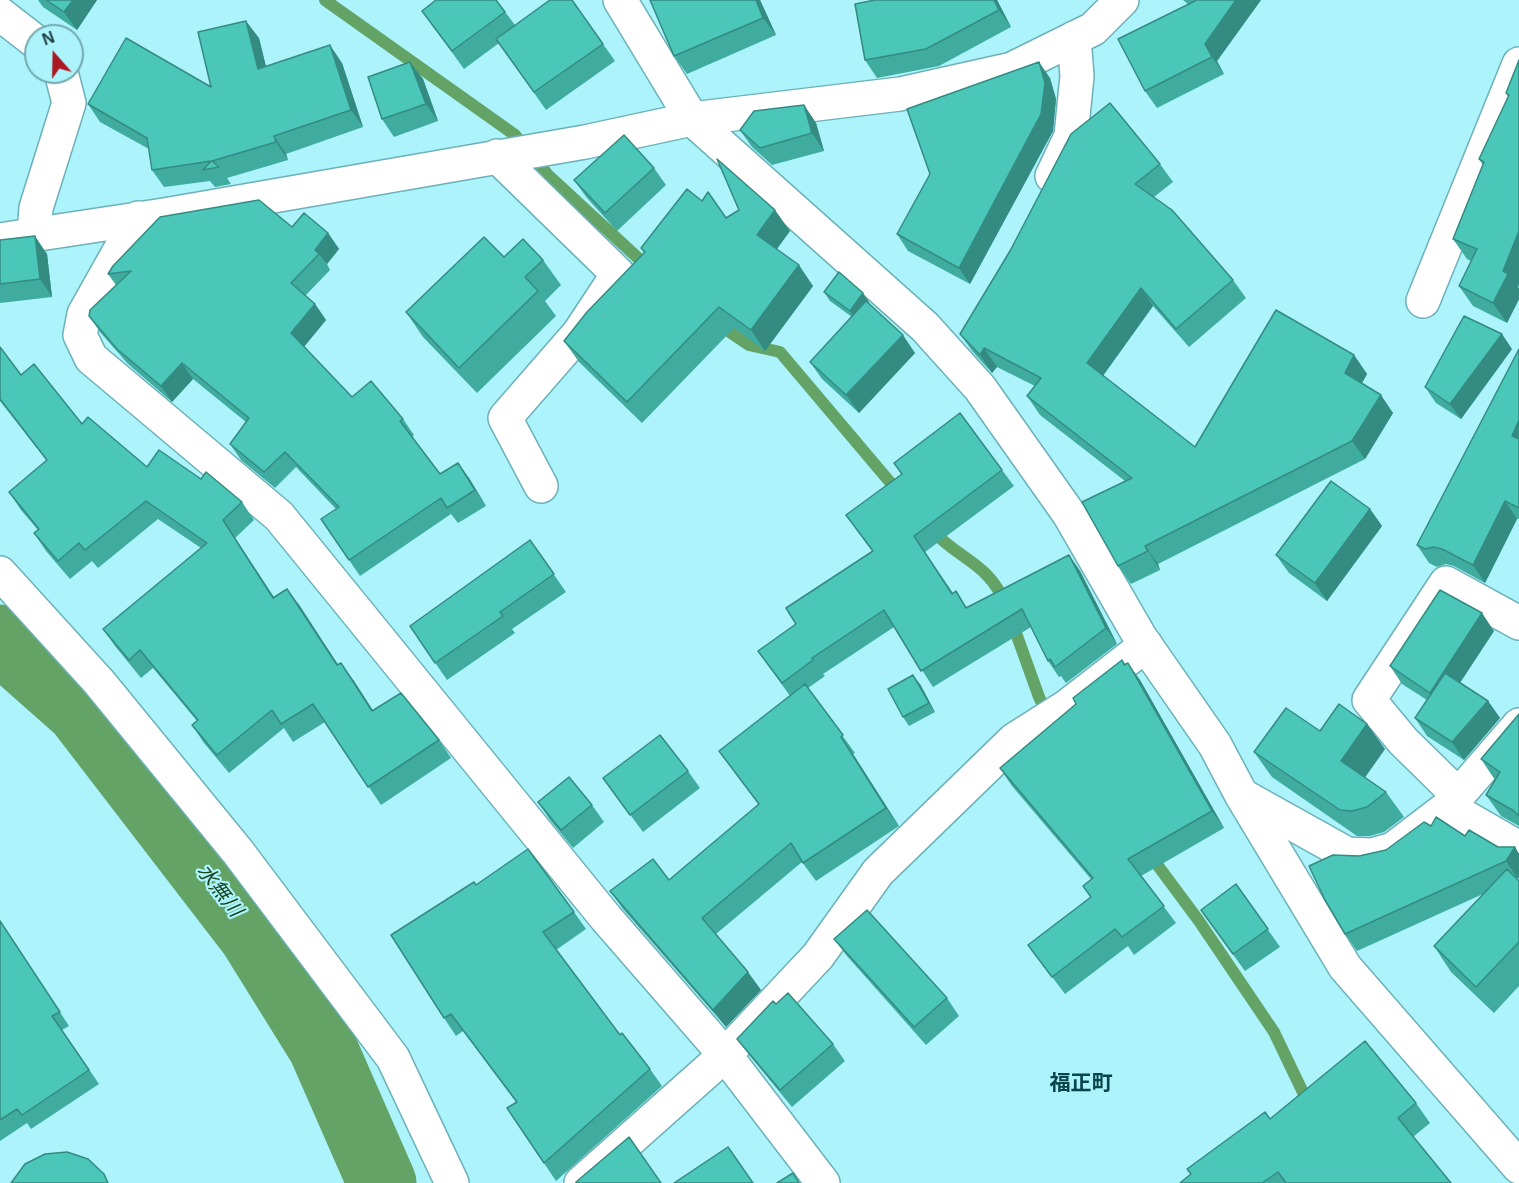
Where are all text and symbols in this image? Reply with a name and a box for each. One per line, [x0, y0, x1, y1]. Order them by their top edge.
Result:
north arrow [24, 24, 84, 84]
text: N [40, 29, 57, 48]
water label: 水無川 [191, 860, 247, 922]
district label: 福正町 [1050, 1071, 1112, 1097]

